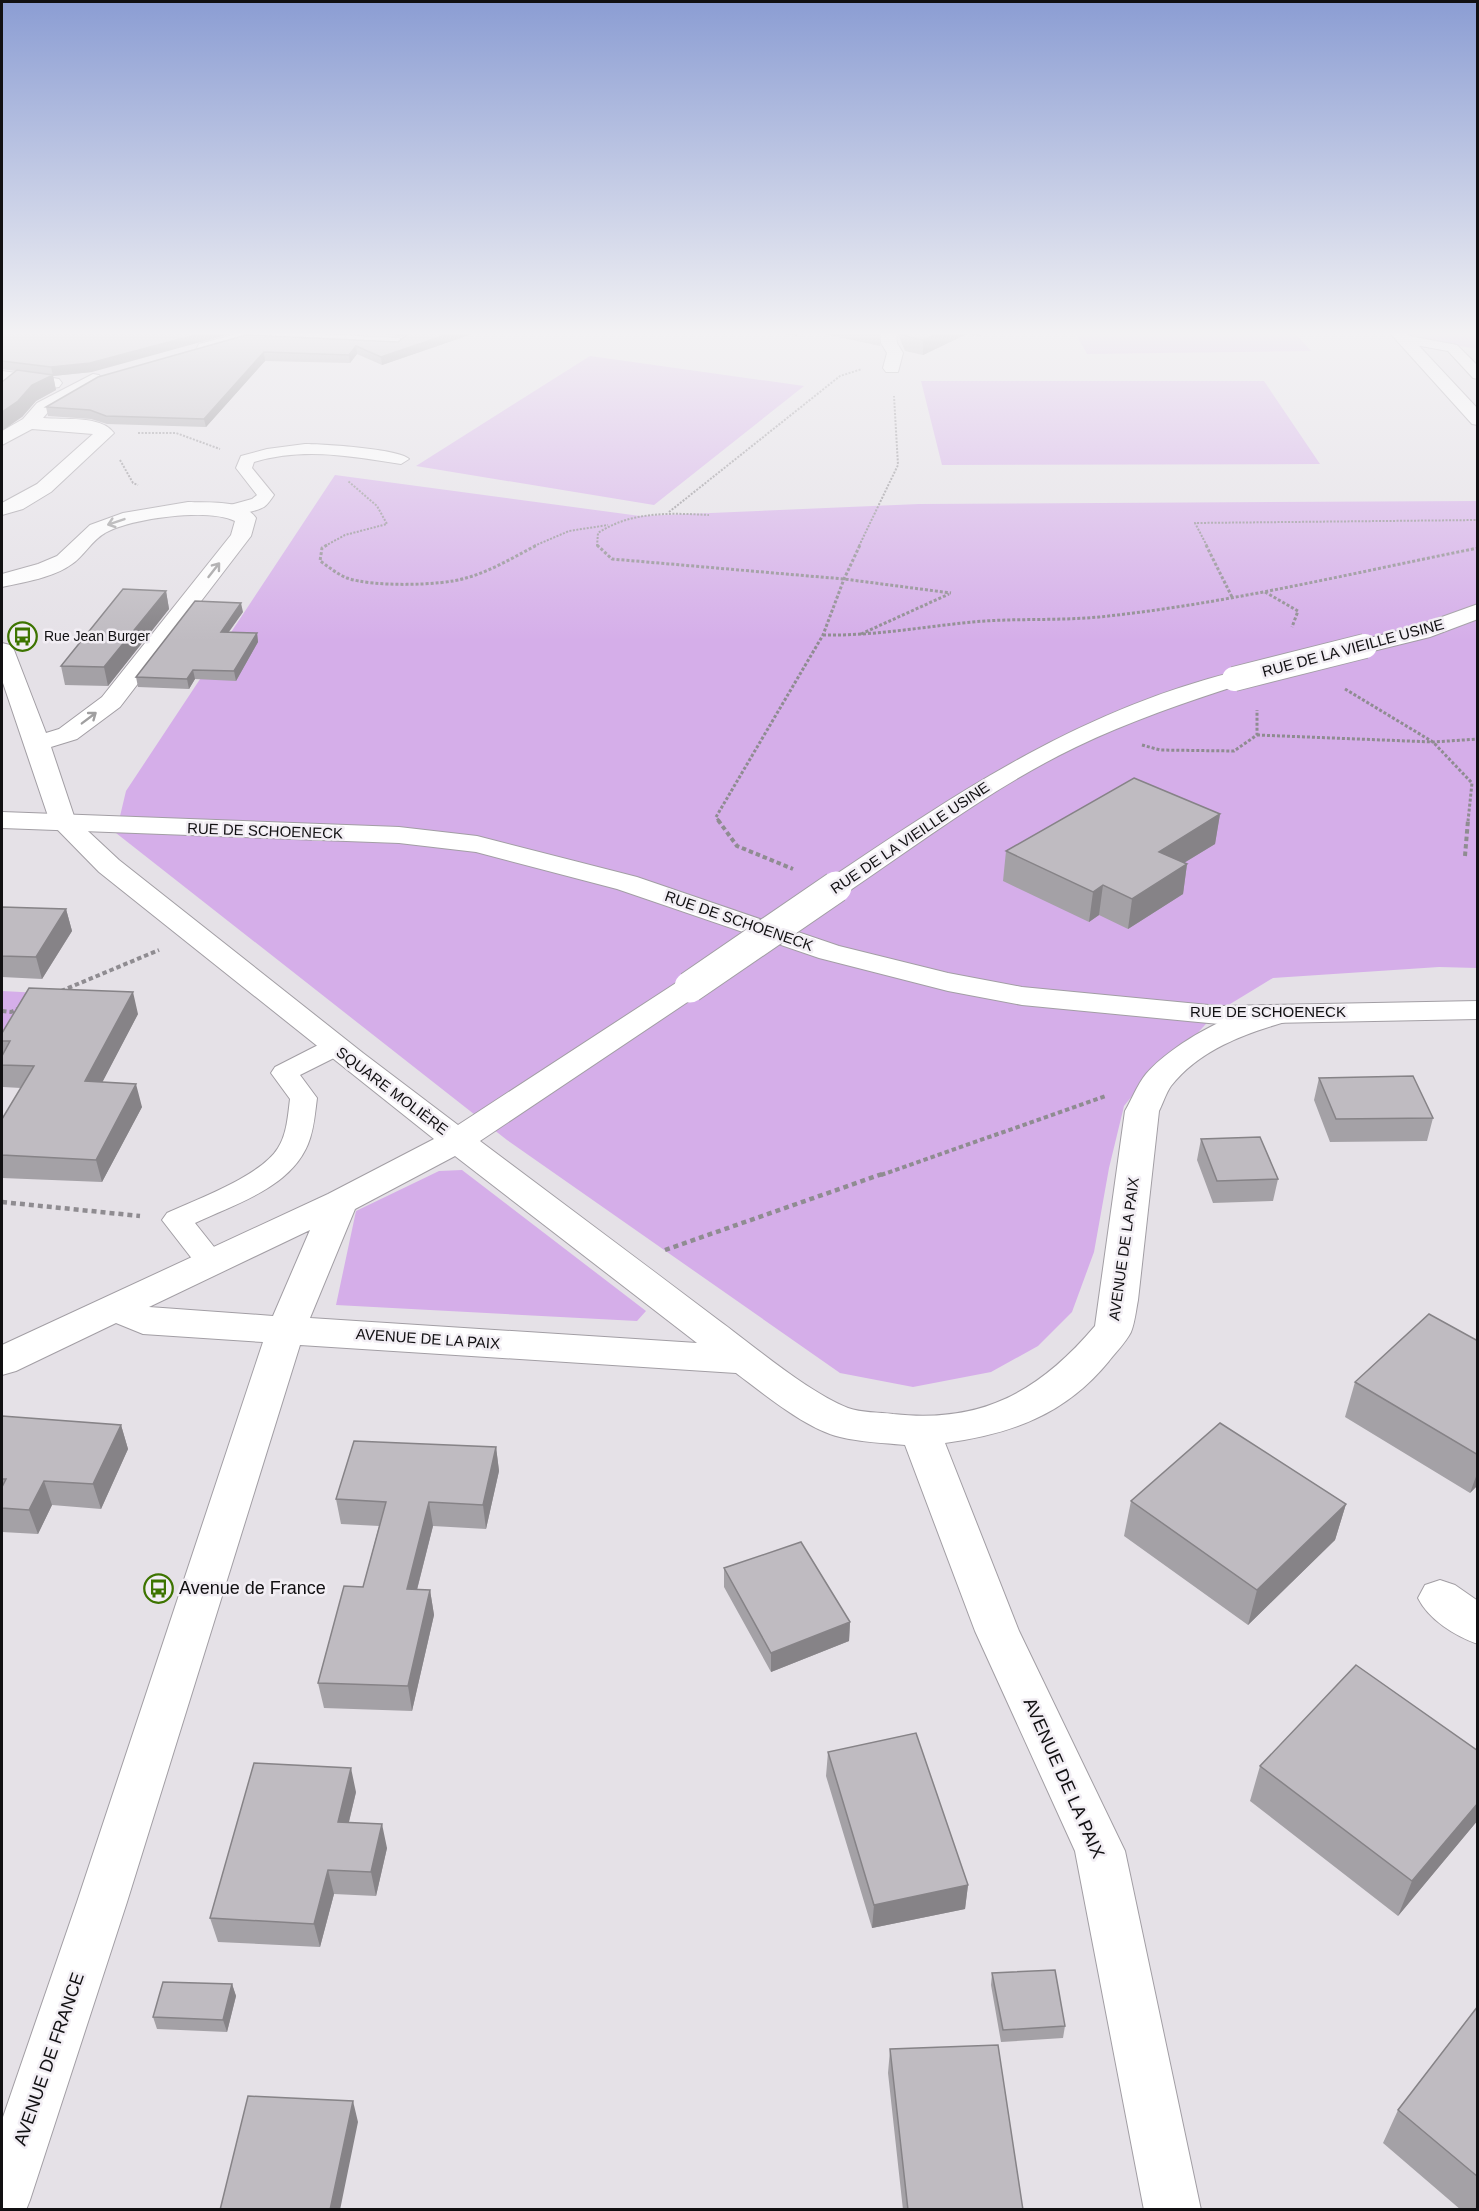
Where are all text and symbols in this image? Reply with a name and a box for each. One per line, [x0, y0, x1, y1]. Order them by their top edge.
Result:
one-way arrow [107, 517, 126, 528]
one-way arrow [207, 562, 220, 578]
street label: RUE DE LA VIEILLE USINE [1260, 615, 1446, 680]
bus stop icon: Rue Jean Burger [7, 620, 39, 652]
place label: Rue Jean Burger [44, 628, 150, 644]
one-way arrow [80, 712, 96, 725]
street label: RUE DE LA VIEILLE USINE [827, 778, 992, 897]
street label: RUE DE SCHOENECK [187, 819, 343, 842]
street label: RUE DE SCHOENECK [663, 887, 816, 954]
street label: RUE DE SCHOENECK [1190, 1003, 1346, 1020]
street label: SQUARE MOLIÈRE [333, 1043, 451, 1138]
street label: AVENUE DE LA PAIX [1105, 1176, 1142, 1322]
street label: AVENUE DE LA PAIX [355, 1325, 501, 1352]
bus stop icon: Avenue de France [142, 1572, 174, 1604]
place label: Avenue de France [179, 1578, 326, 1598]
street label: AVENUE DE LA PAIX [1020, 1695, 1108, 1861]
street label: AVENUE DE FRANCE [10, 1970, 88, 2148]

